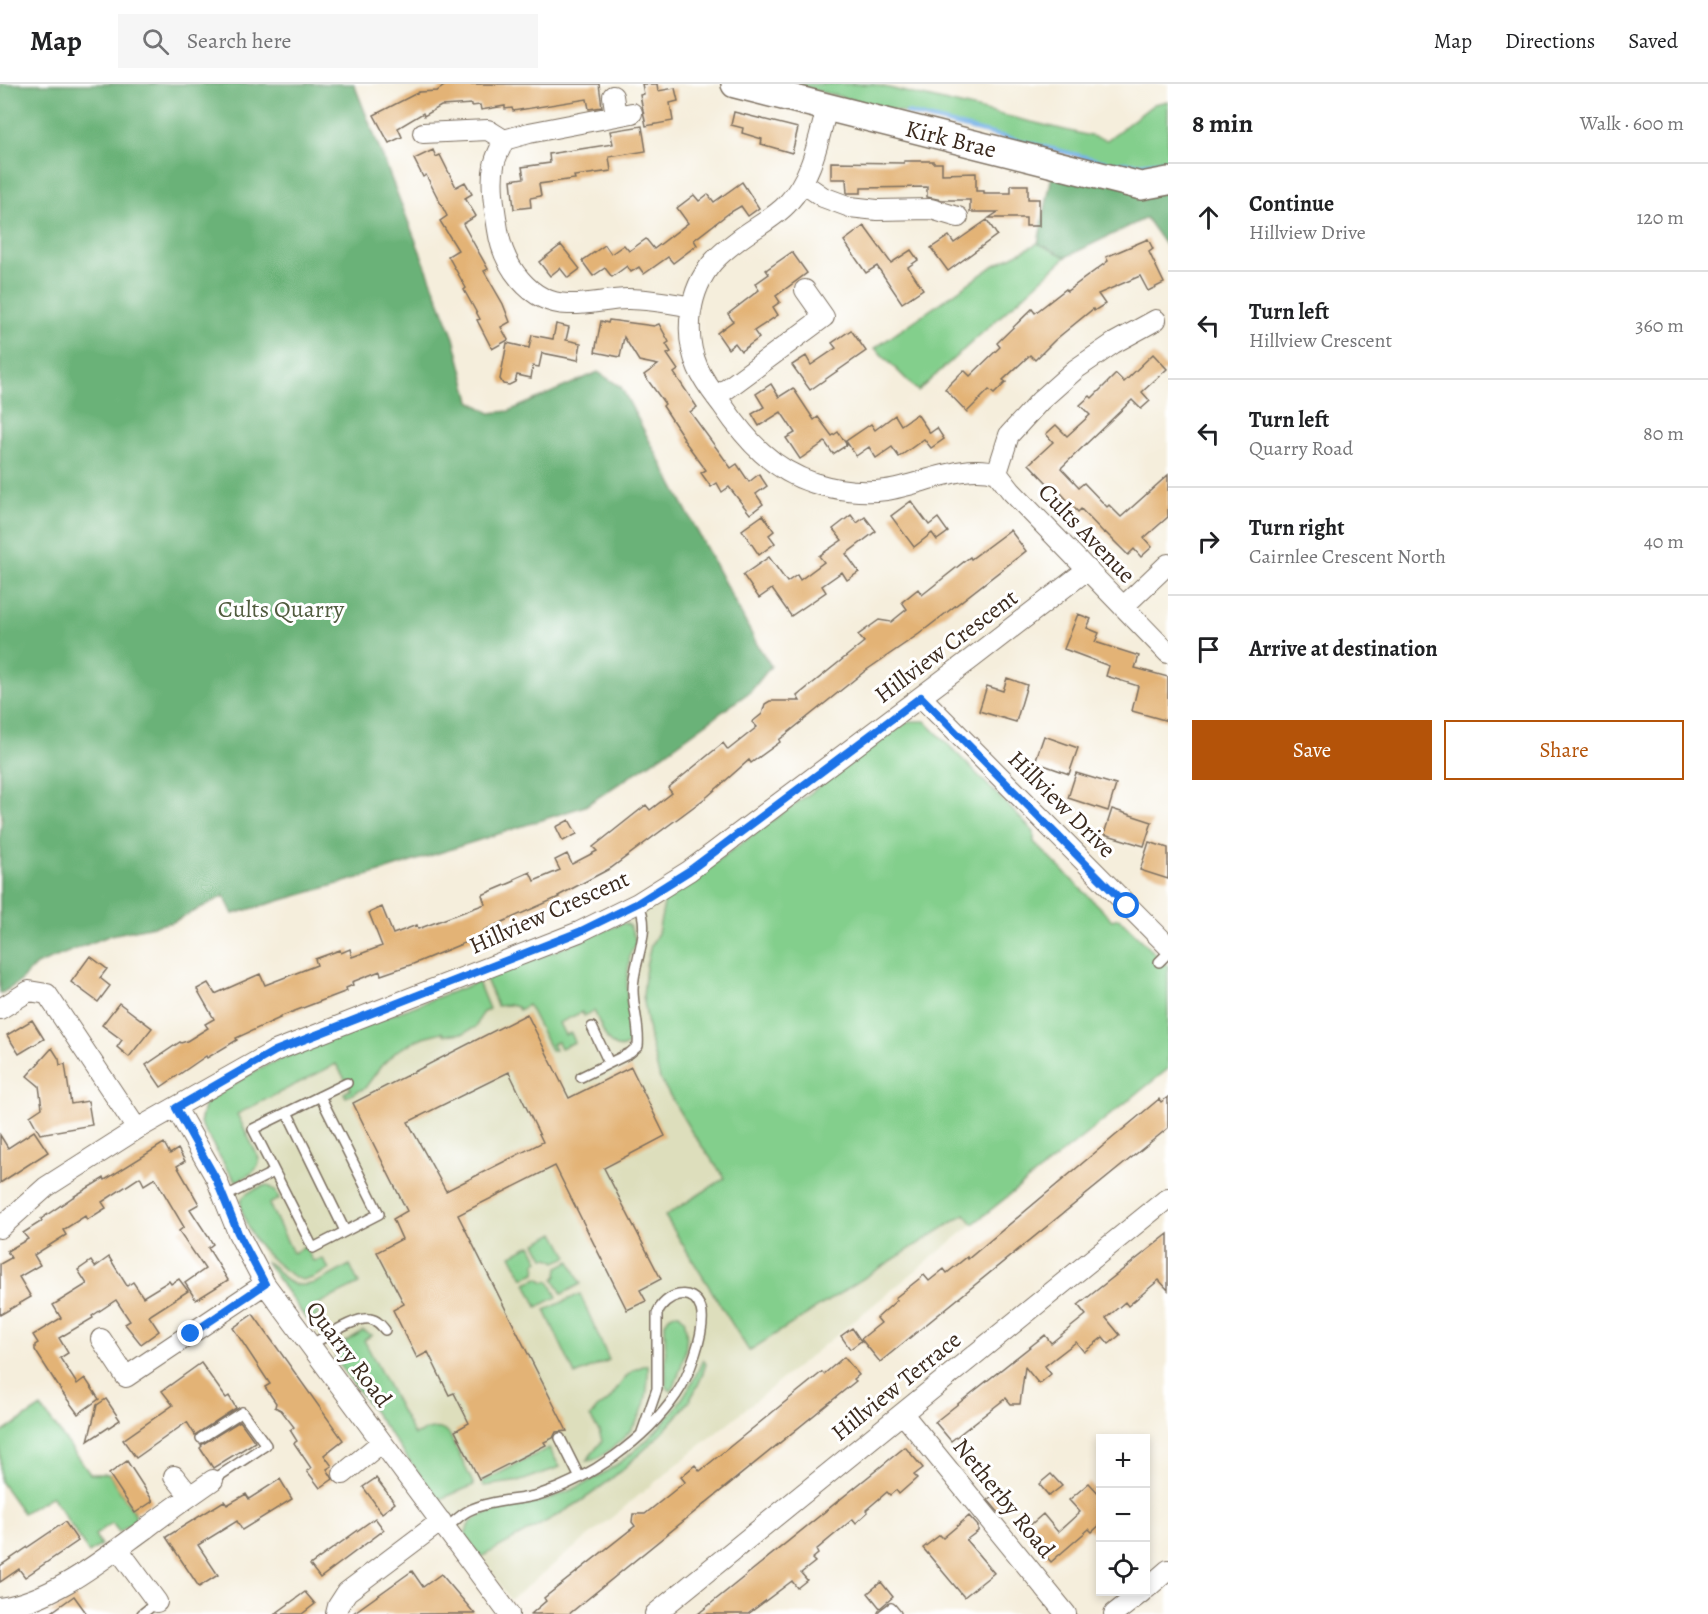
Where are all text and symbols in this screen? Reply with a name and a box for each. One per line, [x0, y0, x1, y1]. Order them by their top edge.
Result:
search box [118, 14, 538, 68]
text: Map [30, 22, 82, 60]
icon: search [139, 25, 172, 58]
text: Search here [187, 26, 291, 56]
text: Map [1434, 27, 1472, 55]
text: Directions [1505, 27, 1595, 55]
text: Saved [1628, 27, 1678, 55]
text: 8 min [1192, 106, 1253, 141]
text: Walk · 600 m [1580, 110, 1684, 137]
street label: Kirk Brae [902, 112, 1000, 166]
text: Continue [1249, 189, 1334, 219]
icon: ahead [1192, 201, 1225, 234]
text: 120 m [1636, 204, 1684, 231]
text: Hillview Drive [1249, 219, 1366, 246]
text: Turn left [1249, 297, 1329, 327]
icon: left [1192, 309, 1225, 342]
text: 360 m [1635, 312, 1684, 339]
text: Hillview Crescent [1249, 327, 1392, 354]
text: Turn left [1249, 405, 1329, 435]
icon: left [1192, 417, 1225, 450]
text: 80 m [1643, 420, 1684, 447]
text: Quarry Road [1249, 435, 1353, 462]
street label: Cults Avenue [1031, 476, 1143, 590]
text: Turn right [1249, 513, 1345, 543]
icon: right [1192, 525, 1225, 558]
text: 40 m [1644, 528, 1684, 555]
text: Cairnlee Crescent North [1249, 543, 1446, 570]
street label: Hillview Crescent [868, 581, 1024, 710]
park label: Cults Quarry [218, 593, 345, 625]
icon: arrive [1192, 633, 1225, 666]
text: Arrive at destination [1249, 634, 1438, 664]
button: Save [1192, 720, 1432, 780]
button: Share [1444, 720, 1684, 780]
street label: Hillview Drive [1001, 743, 1123, 865]
street label: Hillview Crescent [464, 862, 634, 962]
route start [1113, 892, 1139, 918]
street label: Quarry Road [299, 1294, 399, 1414]
route end [177, 1320, 203, 1346]
street label: Hillview Terrace [824, 1324, 968, 1448]
street label: Netherby Road [946, 1431, 1062, 1565]
map controls [1096, 1434, 1150, 1596]
button: + [1096, 1434, 1150, 1488]
button: − [1096, 1488, 1150, 1542]
button: locate [1096, 1542, 1150, 1596]

